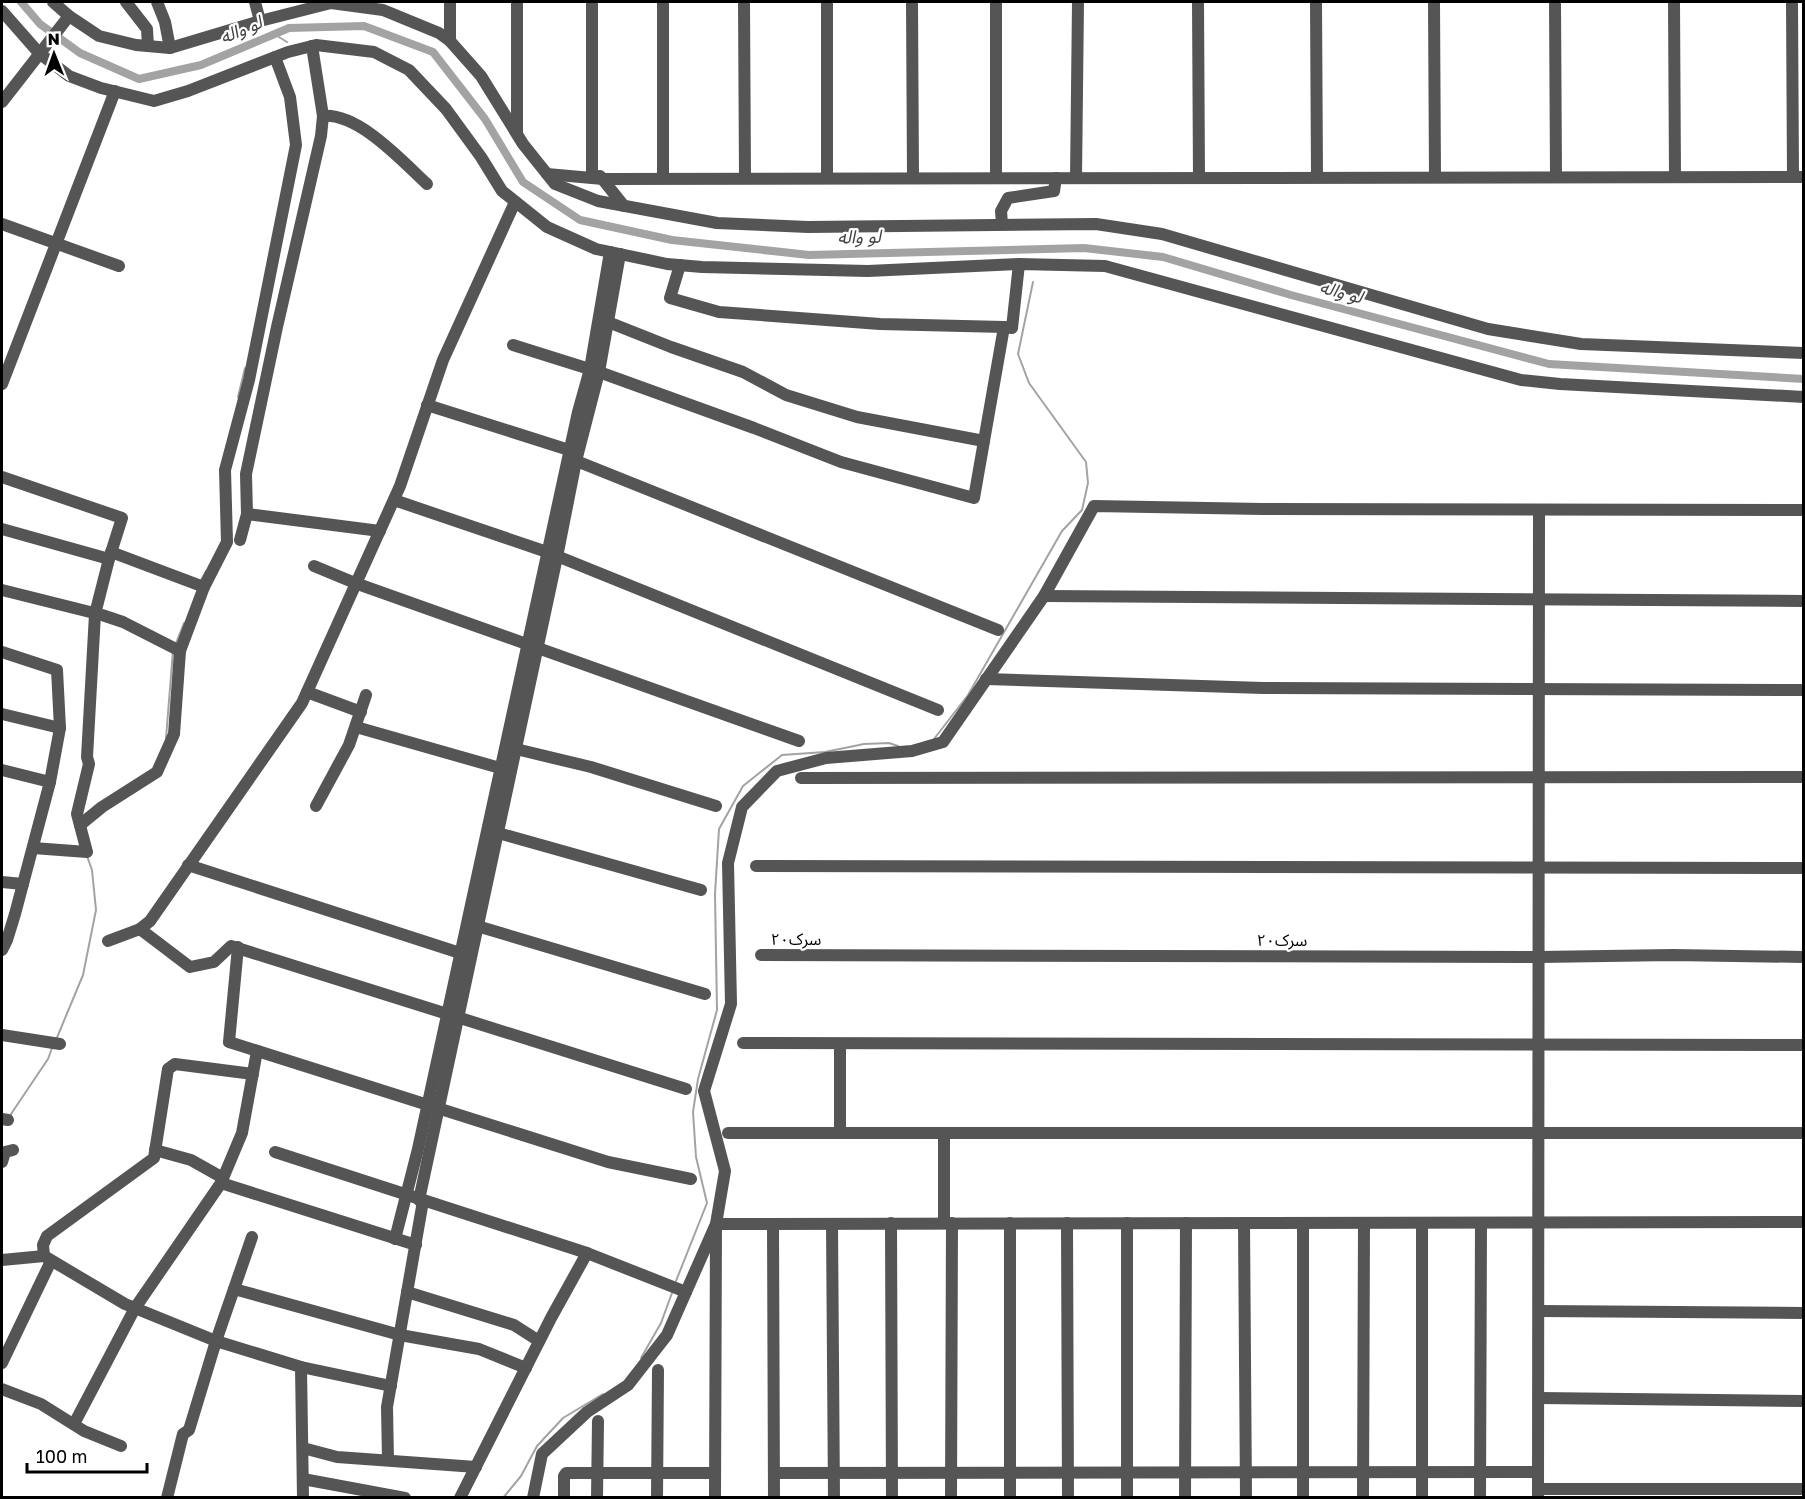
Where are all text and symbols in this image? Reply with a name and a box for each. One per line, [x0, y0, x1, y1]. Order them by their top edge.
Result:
water label: لو واله [216, 10, 267, 49]
north arrow [24, 24, 84, 84]
text: N [47, 29, 60, 49]
water label: لو واله [837, 225, 883, 248]
water label: لو واله [1317, 275, 1367, 309]
street label: سرک۲۰ [771, 929, 821, 949]
street label: سرک۲۰ [1257, 930, 1307, 950]
scale bar [27, 1436, 147, 1474]
text: 100 m [36, 1445, 87, 1467]

